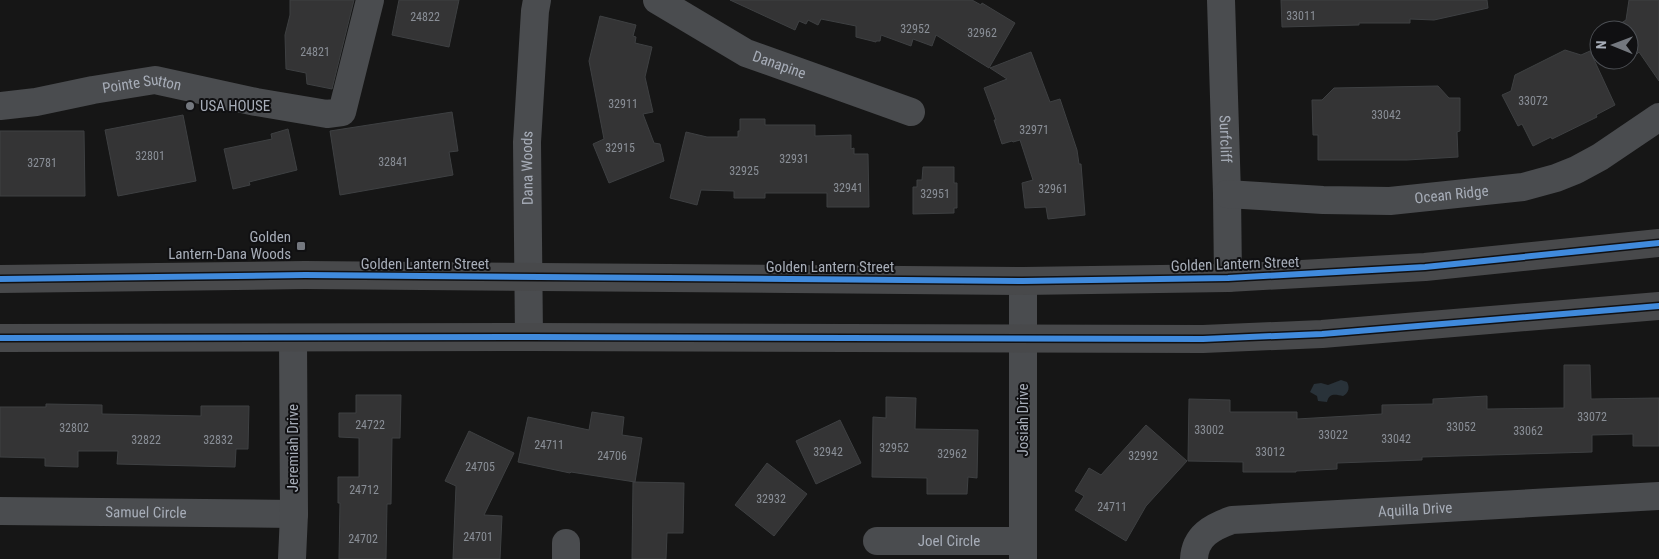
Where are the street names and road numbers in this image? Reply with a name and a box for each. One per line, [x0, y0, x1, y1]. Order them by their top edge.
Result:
street label: Danapine [750, 47, 808, 83]
street label: Pointe Sutton [101, 71, 183, 97]
street label: Surfcliff [1216, 115, 1235, 163]
street label: Dana Woods [518, 130, 537, 205]
street label: Ocean Ridge [1414, 182, 1489, 207]
street label: Golden Lantern Street [1170, 253, 1300, 275]
street label: Golden Lantern Street [361, 255, 489, 273]
street label: Golden Lantern Street [766, 258, 894, 276]
street label: Josiah Drive [1014, 384, 1032, 456]
street label: Jeremiah Drive [284, 404, 302, 492]
street label: Aquilla Drive [1378, 499, 1453, 521]
street label: Samuel Circle [105, 503, 187, 522]
street label: Joel Circle [918, 532, 980, 550]

